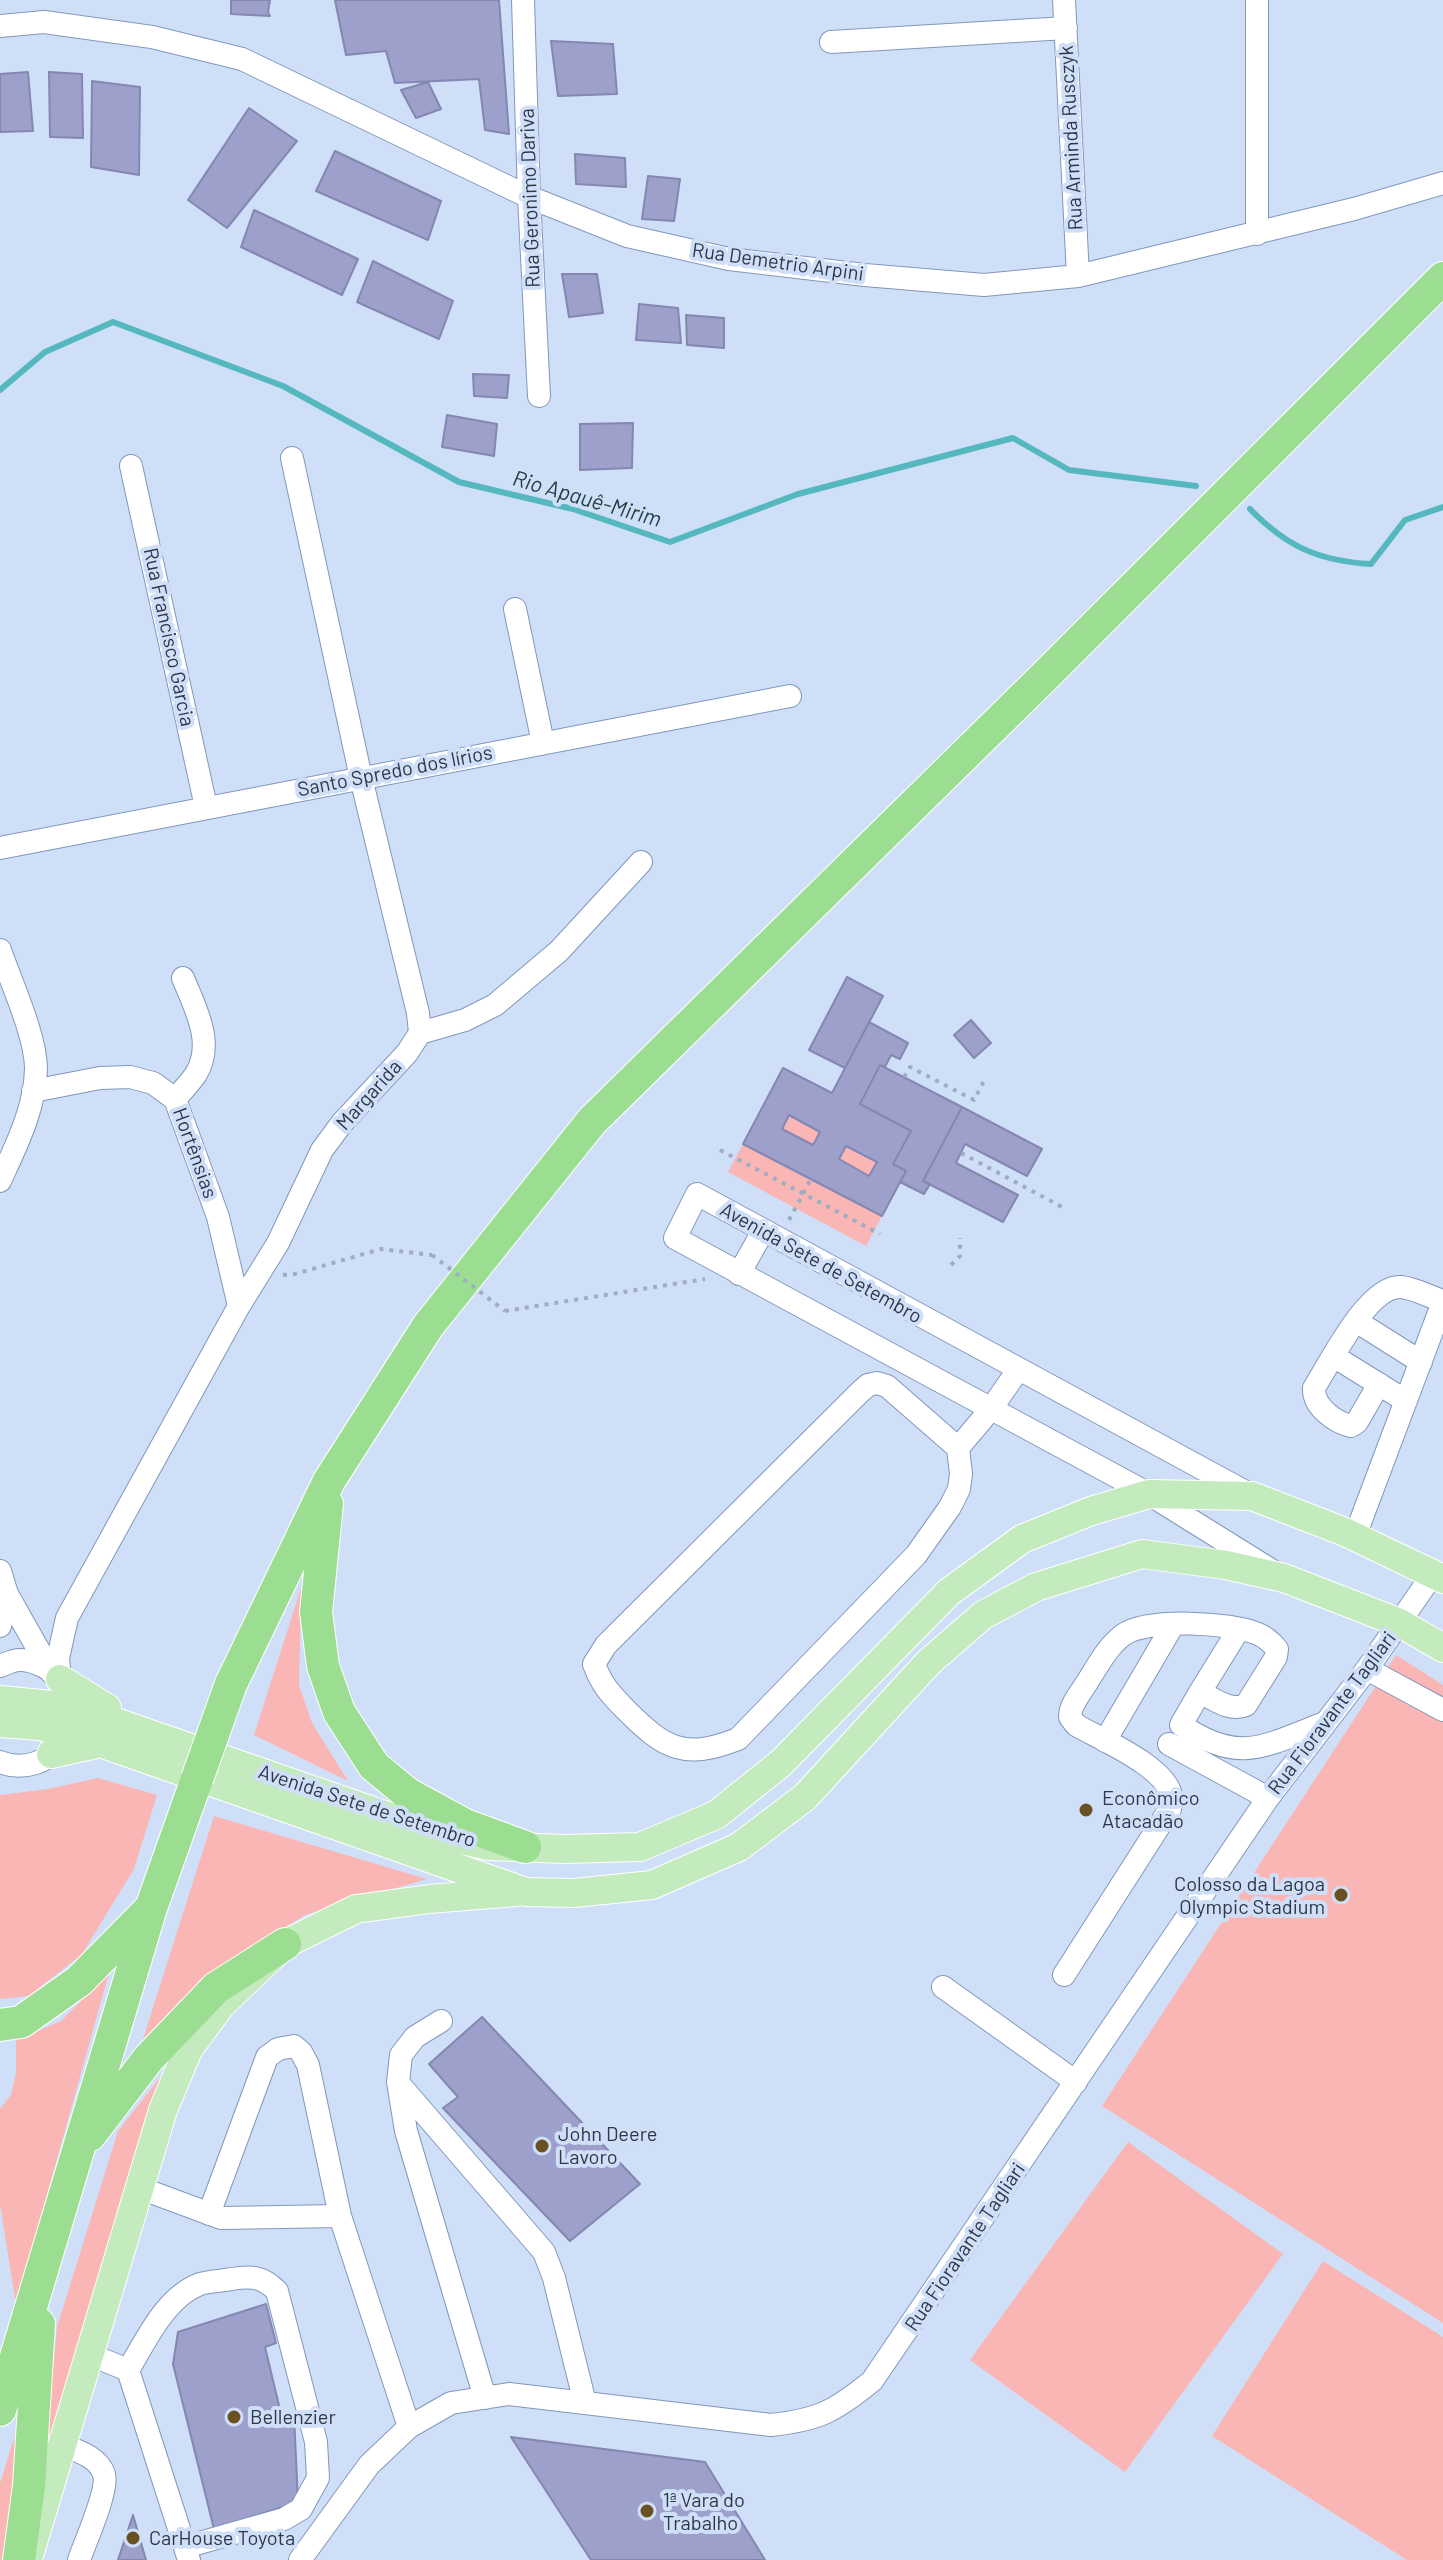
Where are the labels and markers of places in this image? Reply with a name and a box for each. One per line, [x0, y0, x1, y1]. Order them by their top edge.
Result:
place label: Econômico Atacadão [1102, 1786, 1200, 1833]
marker: Econômico Atacadão [1077, 1801, 1095, 1819]
place label: Colosso da Lagoa Olympic Stadium [1174, 1872, 1325, 1919]
marker: Colosso da Lagoa Olympic Stadium [1332, 1886, 1350, 1904]
place label: John Deere Lavoro [558, 2122, 658, 2169]
marker: John Deere Lavoro [533, 2137, 551, 2155]
place label: Bellenzier [250, 2405, 336, 2429]
marker: Bellenzier [225, 2408, 243, 2426]
place label: 1ª Vara do Trabalho [663, 2488, 745, 2535]
marker: 1ª Vara do Trabalho [638, 2502, 656, 2520]
place label: CarHouse Toyota [149, 2526, 295, 2550]
marker: CarHouse Toyota [124, 2529, 142, 2547]

